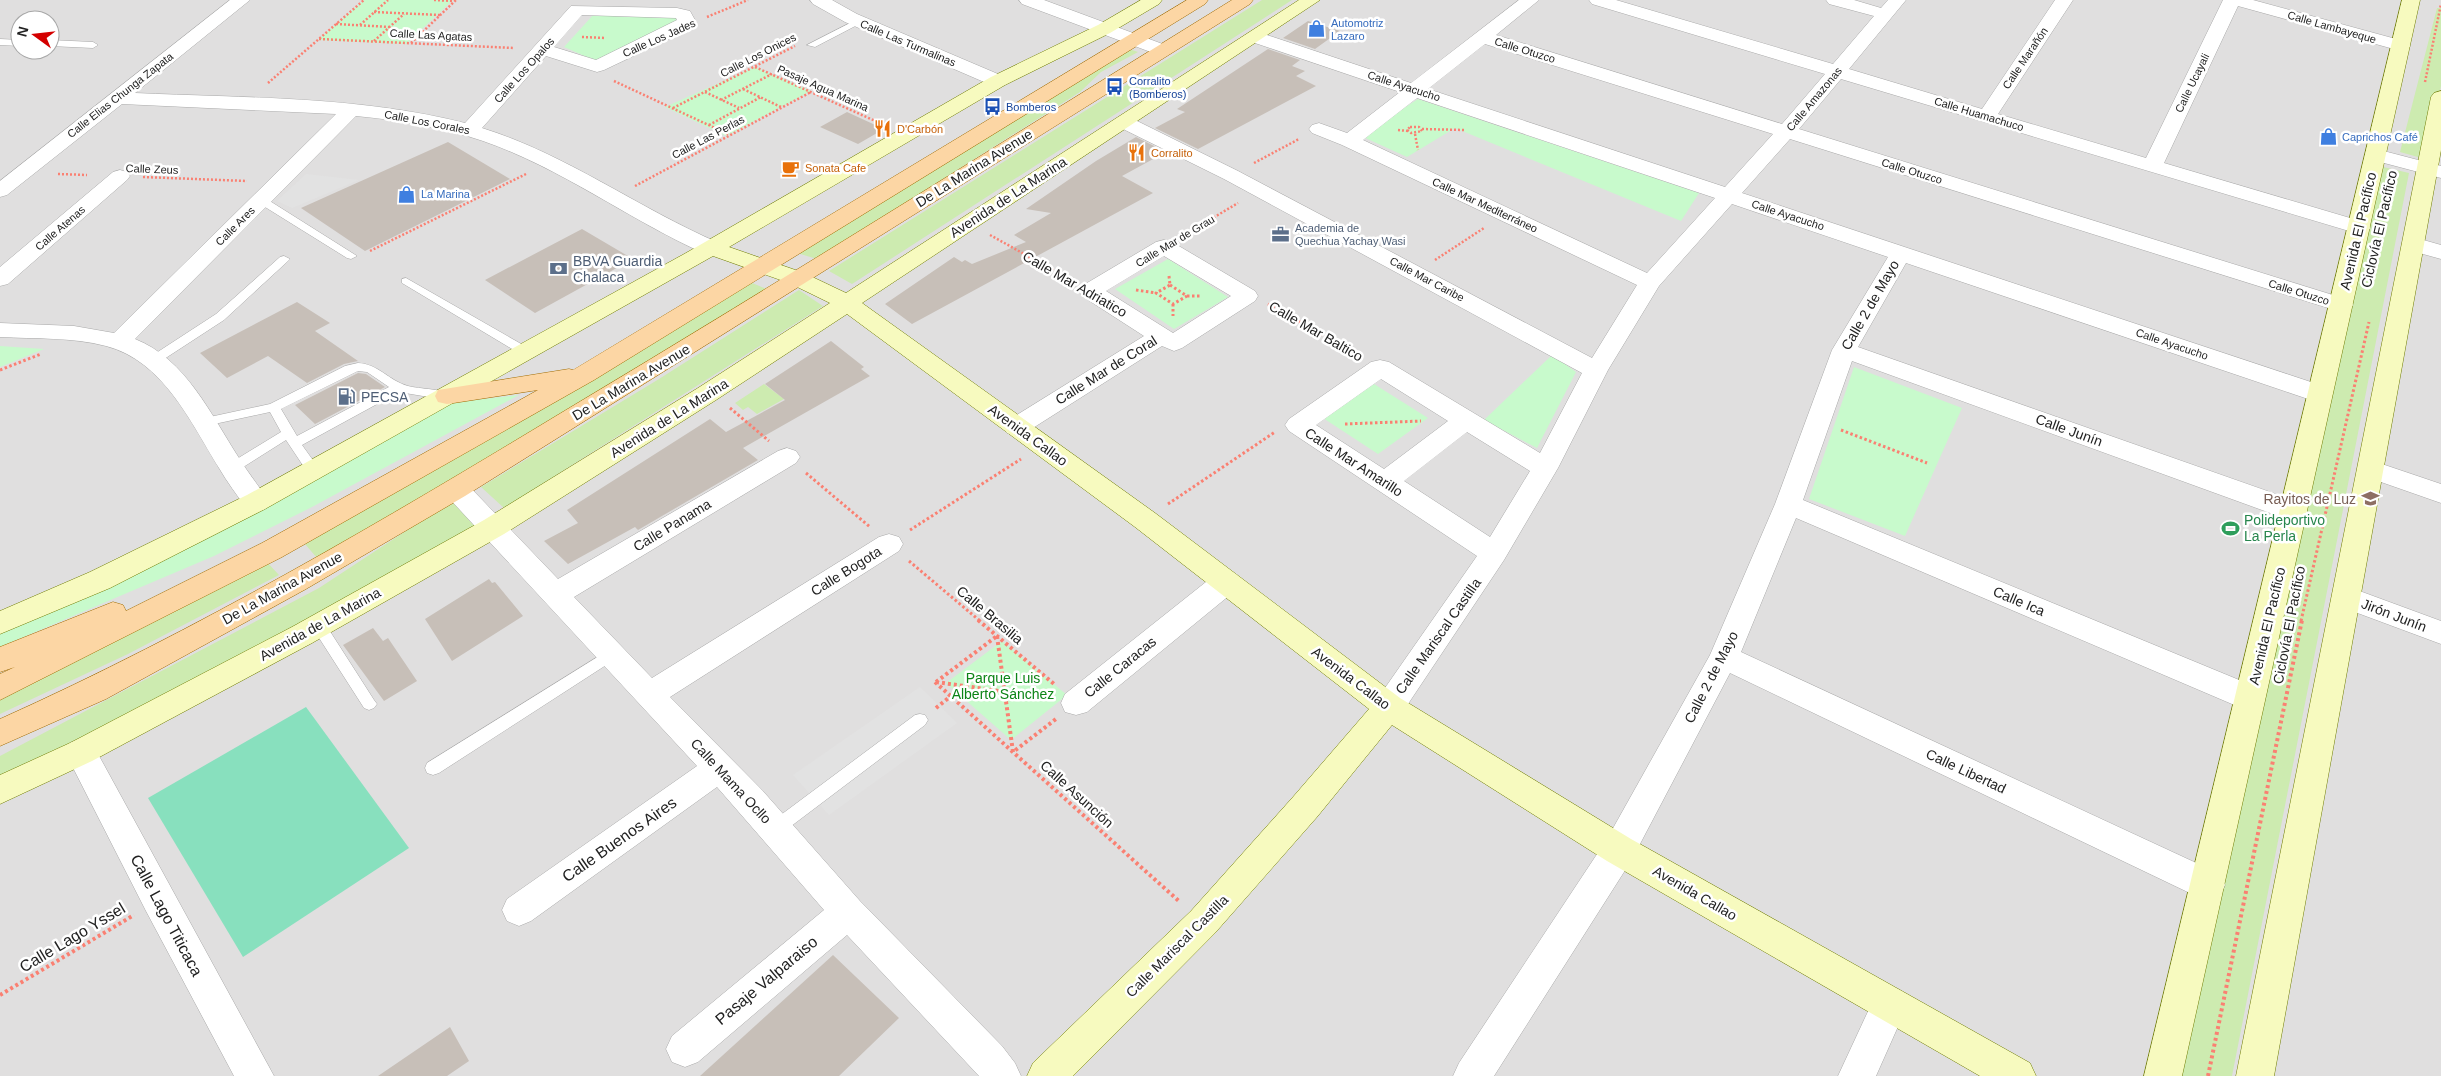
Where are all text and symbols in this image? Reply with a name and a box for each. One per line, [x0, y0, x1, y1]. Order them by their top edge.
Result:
street label: Calle Lambayeque [2286, 9, 2378, 45]
north arrow [10, 10, 60, 60]
street label: Calle Los Jades [621, 16, 698, 59]
street label: Calle Las Turmalinas [858, 17, 958, 69]
place label: Automotriz Lazaro [1331, 17, 1384, 42]
shop icon: Automotriz Lazaro [1307, 19, 1327, 39]
text: N [13, 25, 31, 39]
street label: Calle Marañón [2000, 25, 2050, 91]
street label: Calle Las Agatas [389, 27, 473, 43]
street label: Calle Los Onices [718, 31, 798, 79]
street label: Calle Los Opalos [492, 34, 557, 105]
street label: Calle Otuzco [1493, 35, 1557, 65]
street label: Calle Elias Chunga Zapata [65, 49, 176, 140]
street label: Calle Ucayali [2173, 52, 2211, 114]
street label: Pasaje Agua Marina [776, 62, 871, 114]
street label: Calle Amazonas [1784, 64, 1844, 133]
street label: Calle Ayacucho [1366, 69, 1442, 103]
place label: Corralito (Bomberos) [1129, 75, 1186, 100]
bus stop icon: Corralito (Bomberos) [1105, 77, 1125, 97]
street label: Calle Huamachuco [1933, 95, 2025, 133]
bus stop icon: Bomberos [982, 97, 1002, 117]
place label: Bomberos [1006, 101, 1057, 113]
street label: Calle Los Corales [383, 108, 471, 136]
street label: Calle Las Perlas [670, 113, 747, 161]
restaurant icon: D'Carbón [873, 119, 893, 139]
place label: D'Carbón [897, 123, 943, 135]
street label: De La Marina Avenue [913, 125, 1035, 210]
shop icon: Caprichos Café [2318, 127, 2338, 147]
place label: Caprichos Café [2342, 131, 2418, 143]
restaurant icon: Corralito [1127, 143, 1147, 163]
place label: Corralito [1151, 147, 1193, 159]
street label: Avenida de La Marina [947, 153, 1070, 241]
street label: Calle Otuzco [1880, 156, 1944, 186]
cafe icon: Sonata Cafe [781, 158, 801, 178]
street label: Calle Zeus [126, 162, 179, 176]
place label: Sonata Cafe [805, 162, 866, 174]
street label: Ciclovía El Pacífico [2358, 169, 2400, 289]
street label: Avenida El Pacífico [2337, 170, 2379, 291]
street label: Calle Mar Mediterráneo [1430, 175, 1540, 235]
shop icon: La Marina [397, 184, 417, 204]
place label: La Marina [421, 188, 471, 200]
street label: Calle Ayacucho [1750, 198, 1826, 232]
street label: Calle Atenas [33, 203, 88, 253]
street label: Calle Ares [213, 204, 257, 248]
street label: Calle Mar de Grau [1133, 213, 1217, 269]
place label: Academia de Quechua Yachay Wasi [1295, 222, 1405, 247]
office icon: Academia de Quechua Yachay Wasi [1271, 224, 1291, 244]
street label: Calle Mar Adriatico [1020, 248, 1130, 320]
place label: BBVA Guardia Chalaca [573, 253, 662, 285]
street label: Calle Mar Caribe [1388, 254, 1466, 304]
street label: Calle 2 de Mayo [1838, 257, 1902, 353]
bank icon: BBVA Guardia Chalaca [549, 259, 569, 279]
street label: Calle Otuzco [2267, 277, 2331, 307]
street label: Calle Mar Baltico [1266, 298, 1366, 364]
street label: Calle Ayacucho [2134, 326, 2210, 362]
street label: Calle Mar de Coral [1052, 332, 1160, 408]
street label: De La Marina Avenue [569, 340, 693, 423]
street label: Avenida de La Marina [607, 375, 731, 461]
fuel station icon: PECSA [337, 387, 357, 407]
place label: PECSA [361, 389, 409, 405]
street label: Avenida Callao [985, 401, 1071, 469]
street label: Calle Junín [2033, 411, 2105, 449]
street label: Calle Mar Amarillo [1302, 424, 1406, 500]
school or university icon: Rayitos de Luz [2360, 489, 2380, 509]
place label: Rayitos de Luz [2263, 491, 2356, 507]
street label: Calle Panama [630, 495, 714, 555]
place label: Polideportivo La Perla [2244, 512, 2325, 544]
sports icon: Polideportivo La Perla [2220, 518, 2240, 538]
street label: Calle Bogota [808, 543, 884, 599]
street label: De La Marina Avenue [219, 548, 345, 628]
street label: Ciclovía El Pacífico [2270, 564, 2308, 685]
street label: Avenida El Pacífico [2246, 565, 2288, 686]
street label: Calle Mariscal Castilla [1392, 575, 1484, 697]
street label: Calle Brasilia [954, 583, 1027, 648]
street label: Calle Ica [1991, 583, 2047, 619]
street label: Avenida de La Marina [257, 584, 384, 664]
street label: Jirón Junín [2359, 595, 2429, 635]
street label: Calle 2 de Mayo [1681, 628, 1741, 726]
street label: Calle Caracas [1081, 633, 1159, 701]
street label: Avenida Callao [1309, 643, 1393, 713]
park label: Parque Luis Alberto Sánchez [952, 670, 1054, 702]
street label: Calle Mama Ocllo [687, 735, 775, 827]
street label: Calle Libertad [1923, 745, 2009, 797]
street label: Calle Asunción [1037, 757, 1117, 831]
street label: Calle Buenos Aires [559, 794, 680, 885]
street label: Calle Lago Titicaca [127, 852, 206, 979]
street label: Avenida Callao [1650, 863, 1740, 924]
street label: Calle Mariscal Castilla [1123, 892, 1231, 1000]
street label: Calle Lago Yssel [17, 899, 128, 976]
street label: Pasaje Valparaiso [712, 933, 821, 1028]

